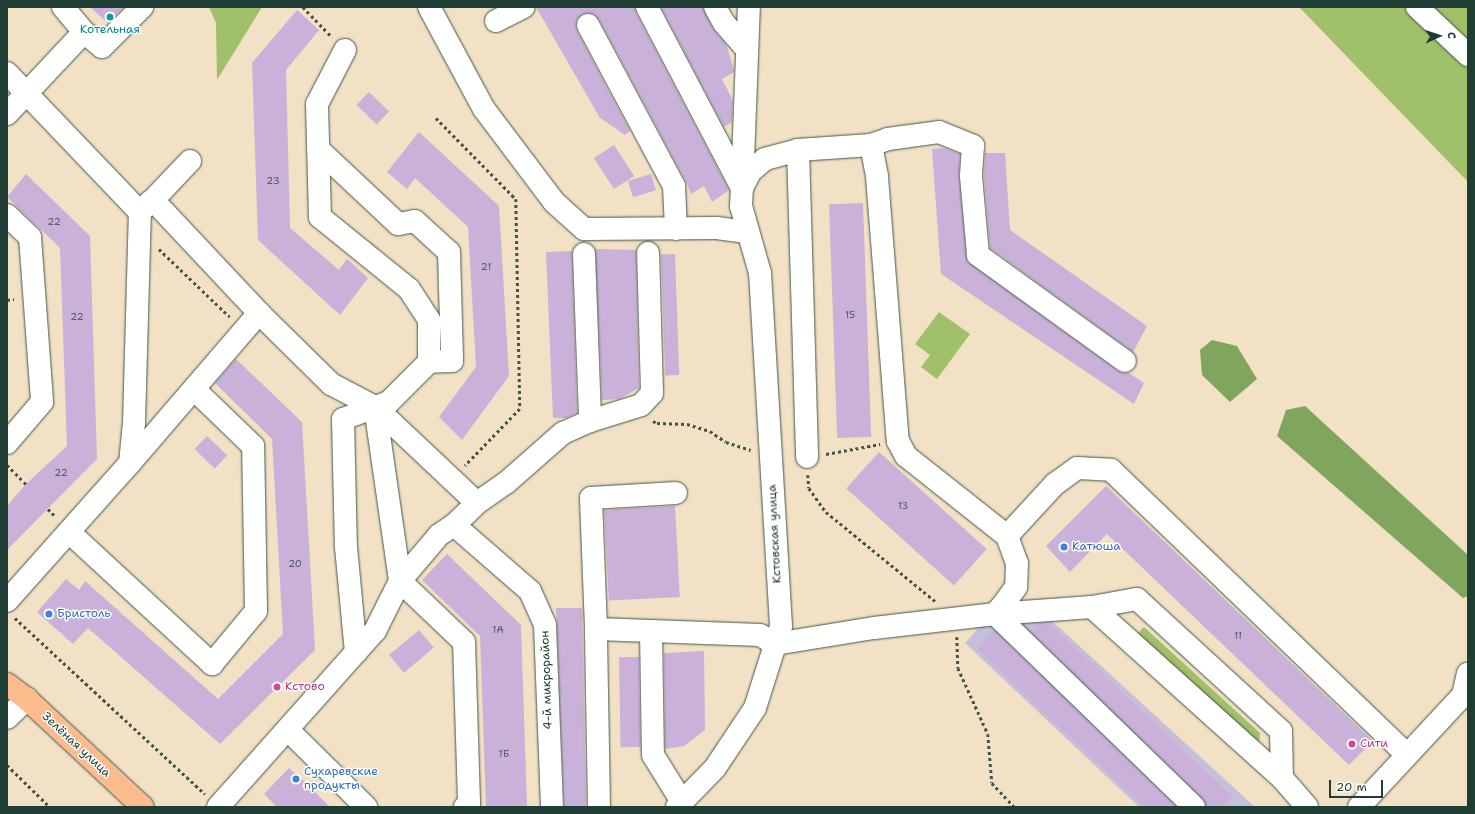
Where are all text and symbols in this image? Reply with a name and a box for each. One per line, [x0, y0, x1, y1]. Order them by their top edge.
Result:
marker: Котельная [105, 12, 115, 22]
north arrow [1419, 16, 1459, 56]
place label: Котельная [80, 23, 140, 37]
text: С [1444, 32, 1459, 39]
house number: 23 [266, 175, 280, 187]
house number: 22 [47, 216, 61, 228]
house number: 21 [481, 261, 491, 273]
house number: 15 [845, 309, 855, 321]
house number: 22 [70, 311, 84, 323]
house number: 22 [54, 467, 68, 479]
street label: Кстовская улица [765, 484, 785, 584]
house number: 13 [898, 500, 908, 512]
place label: Катюша [1072, 540, 1121, 554]
marker: Катюша [1059, 542, 1069, 552]
house number: 20 [288, 558, 302, 570]
place label: Бристоль [57, 607, 111, 621]
marker: Бристоль [44, 609, 54, 619]
house number: 1А [492, 624, 504, 636]
street label: 4-й микрорайон [538, 630, 556, 730]
house number: 11 [1234, 630, 1242, 642]
place label: Кстово [285, 680, 325, 694]
marker: Кстово [272, 682, 282, 692]
street label: Зелёная улица [39, 710, 113, 780]
place label: Сити [1360, 737, 1388, 751]
marker: Сити [1347, 739, 1357, 749]
house number: 1Б [499, 748, 509, 760]
place label: Сухаревские продукты [304, 765, 378, 793]
scale bar [1331, 772, 1385, 798]
marker: Сухаревские продукты [291, 774, 301, 784]
text: 20 m [1336, 779, 1367, 795]

